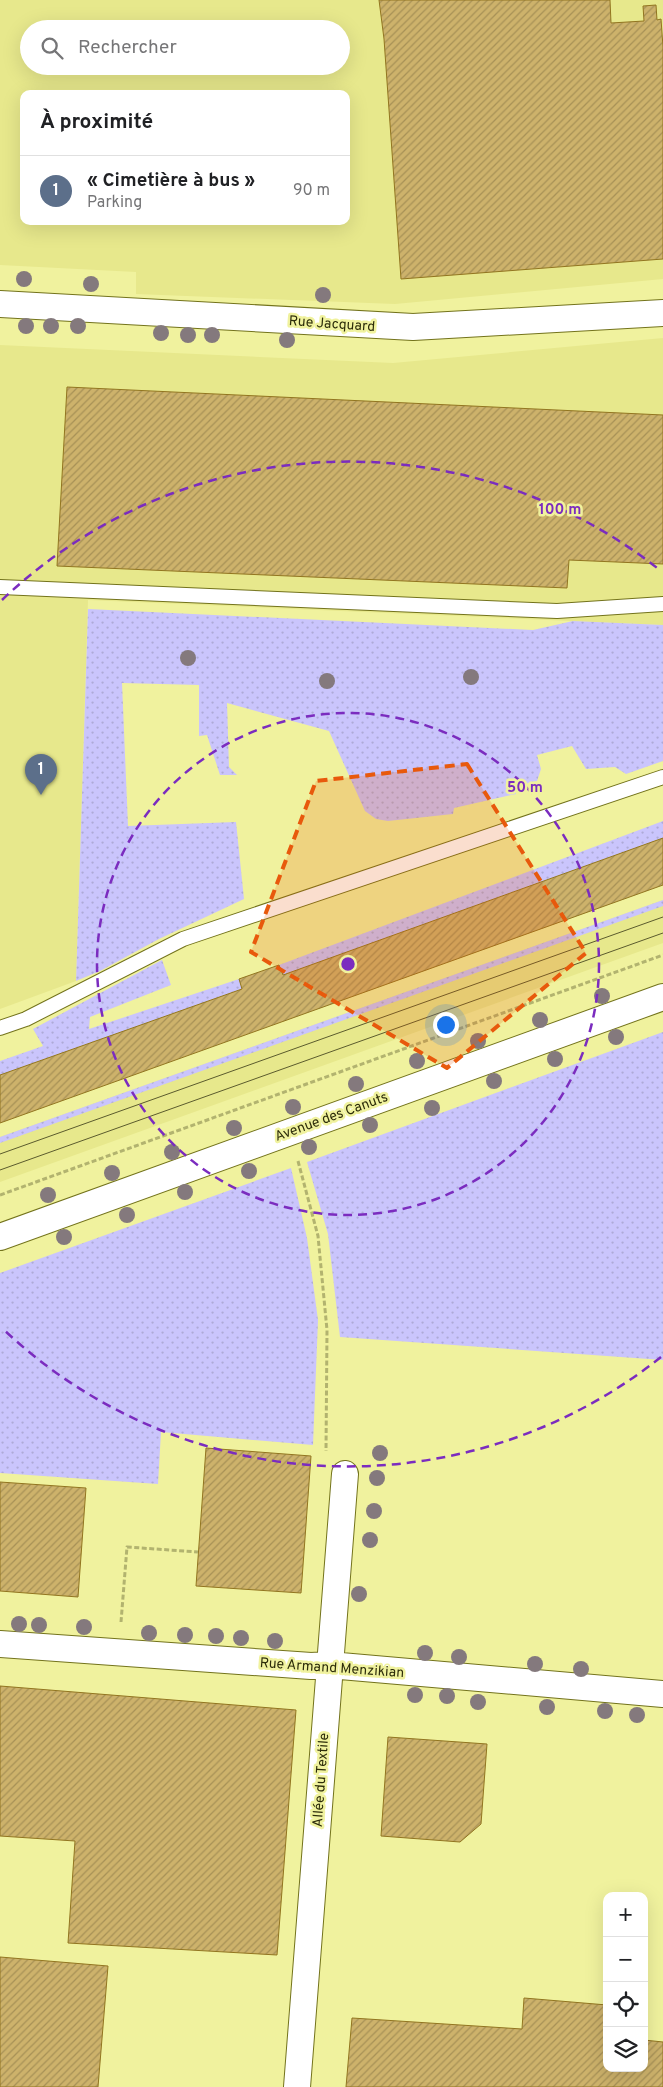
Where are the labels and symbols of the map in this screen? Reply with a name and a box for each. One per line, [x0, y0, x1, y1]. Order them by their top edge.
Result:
street label: Rue Jacquard [288, 313, 376, 336]
text: 100 m [539, 501, 581, 520]
pin: 1 [25, 754, 57, 795]
text: 50 m [507, 779, 543, 798]
centre of rings [339, 955, 357, 973]
your location [433, 1012, 459, 1038]
street label: Avenue des Canuts [273, 1089, 390, 1146]
street label: Rue Armand Menzikian [259, 1655, 405, 1682]
street label: Allée du Textile [310, 1732, 333, 1828]

